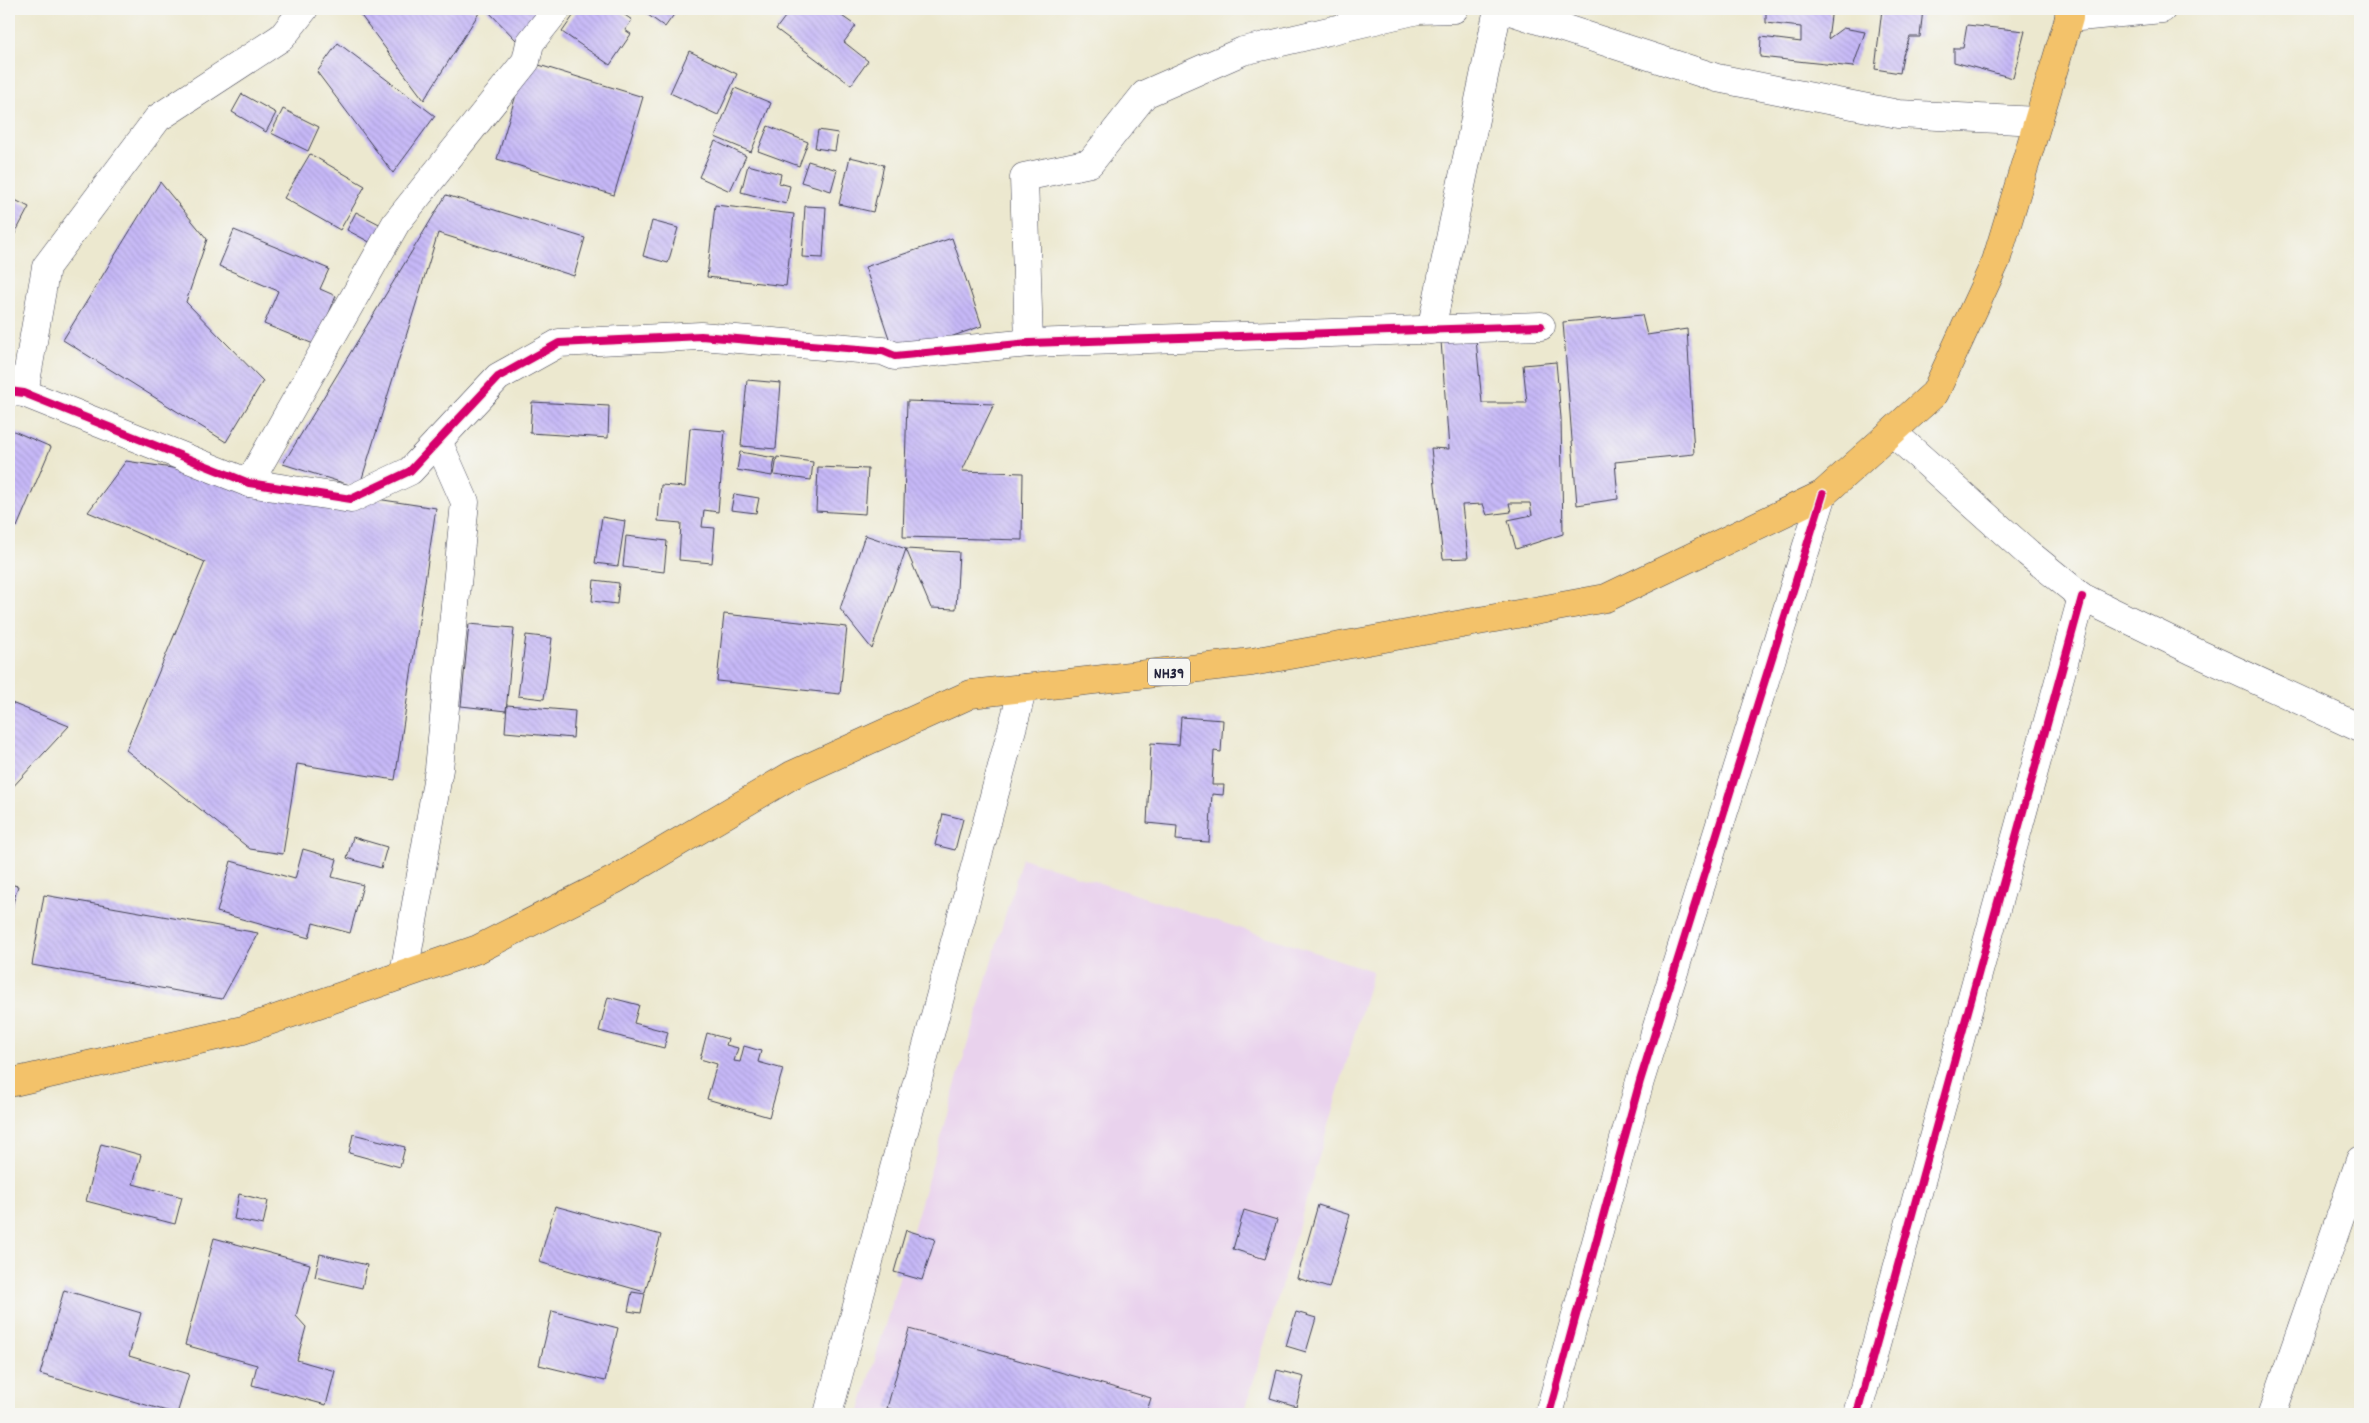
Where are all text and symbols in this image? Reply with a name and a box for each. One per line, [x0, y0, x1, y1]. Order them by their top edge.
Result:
road number: NH39 [1148, 659, 1190, 686]

